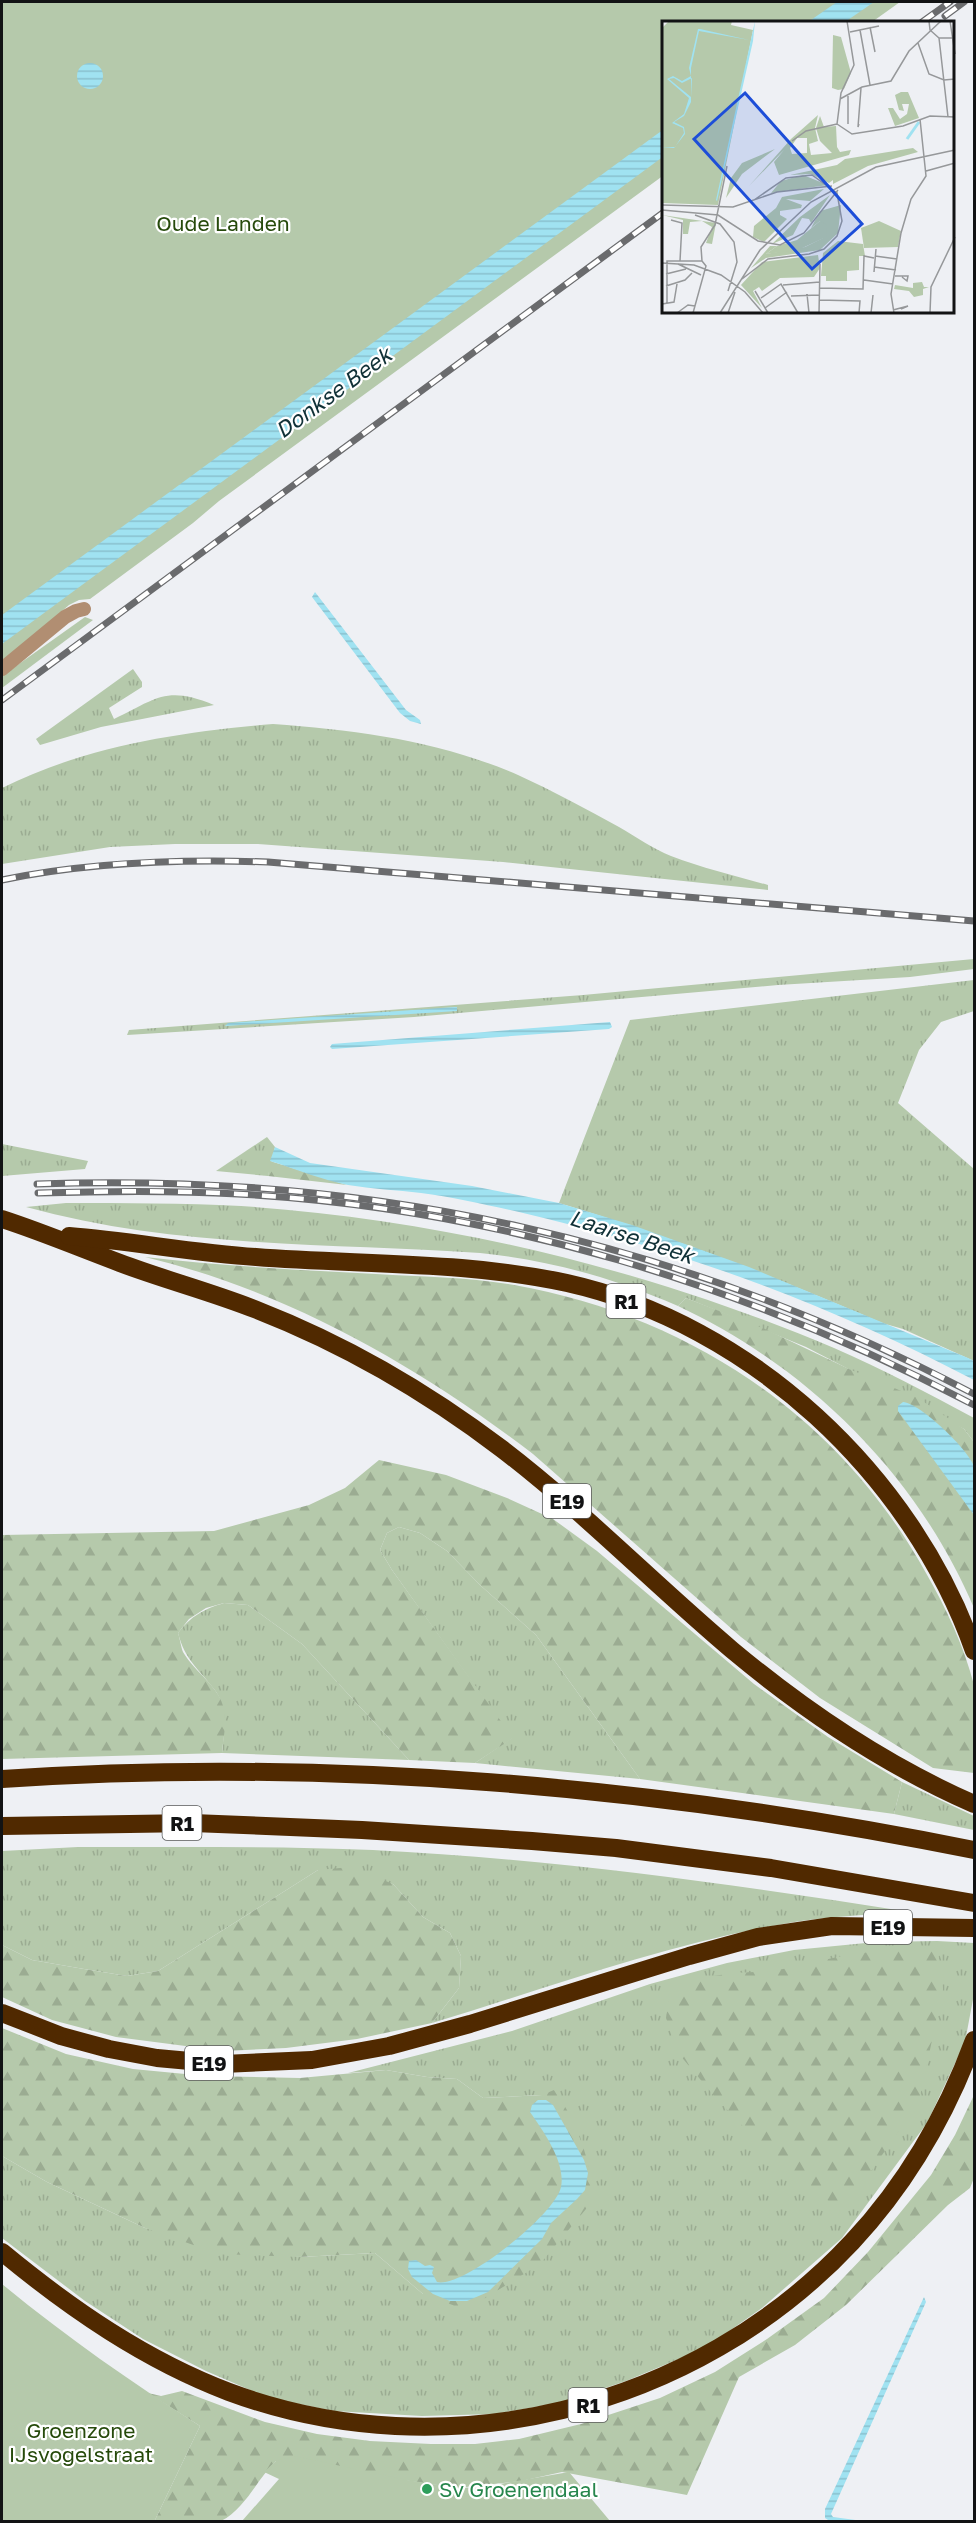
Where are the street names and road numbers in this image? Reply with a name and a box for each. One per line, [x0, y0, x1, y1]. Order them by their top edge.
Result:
road number: R1 [606, 1284, 646, 1318]
road number: E19 [543, 1484, 591, 1518]
road number: R1 [162, 1806, 201, 1840]
road number: E19 [864, 1910, 912, 1944]
road number: E19 [185, 2046, 233, 2080]
road number: R1 [568, 2388, 608, 2422]

